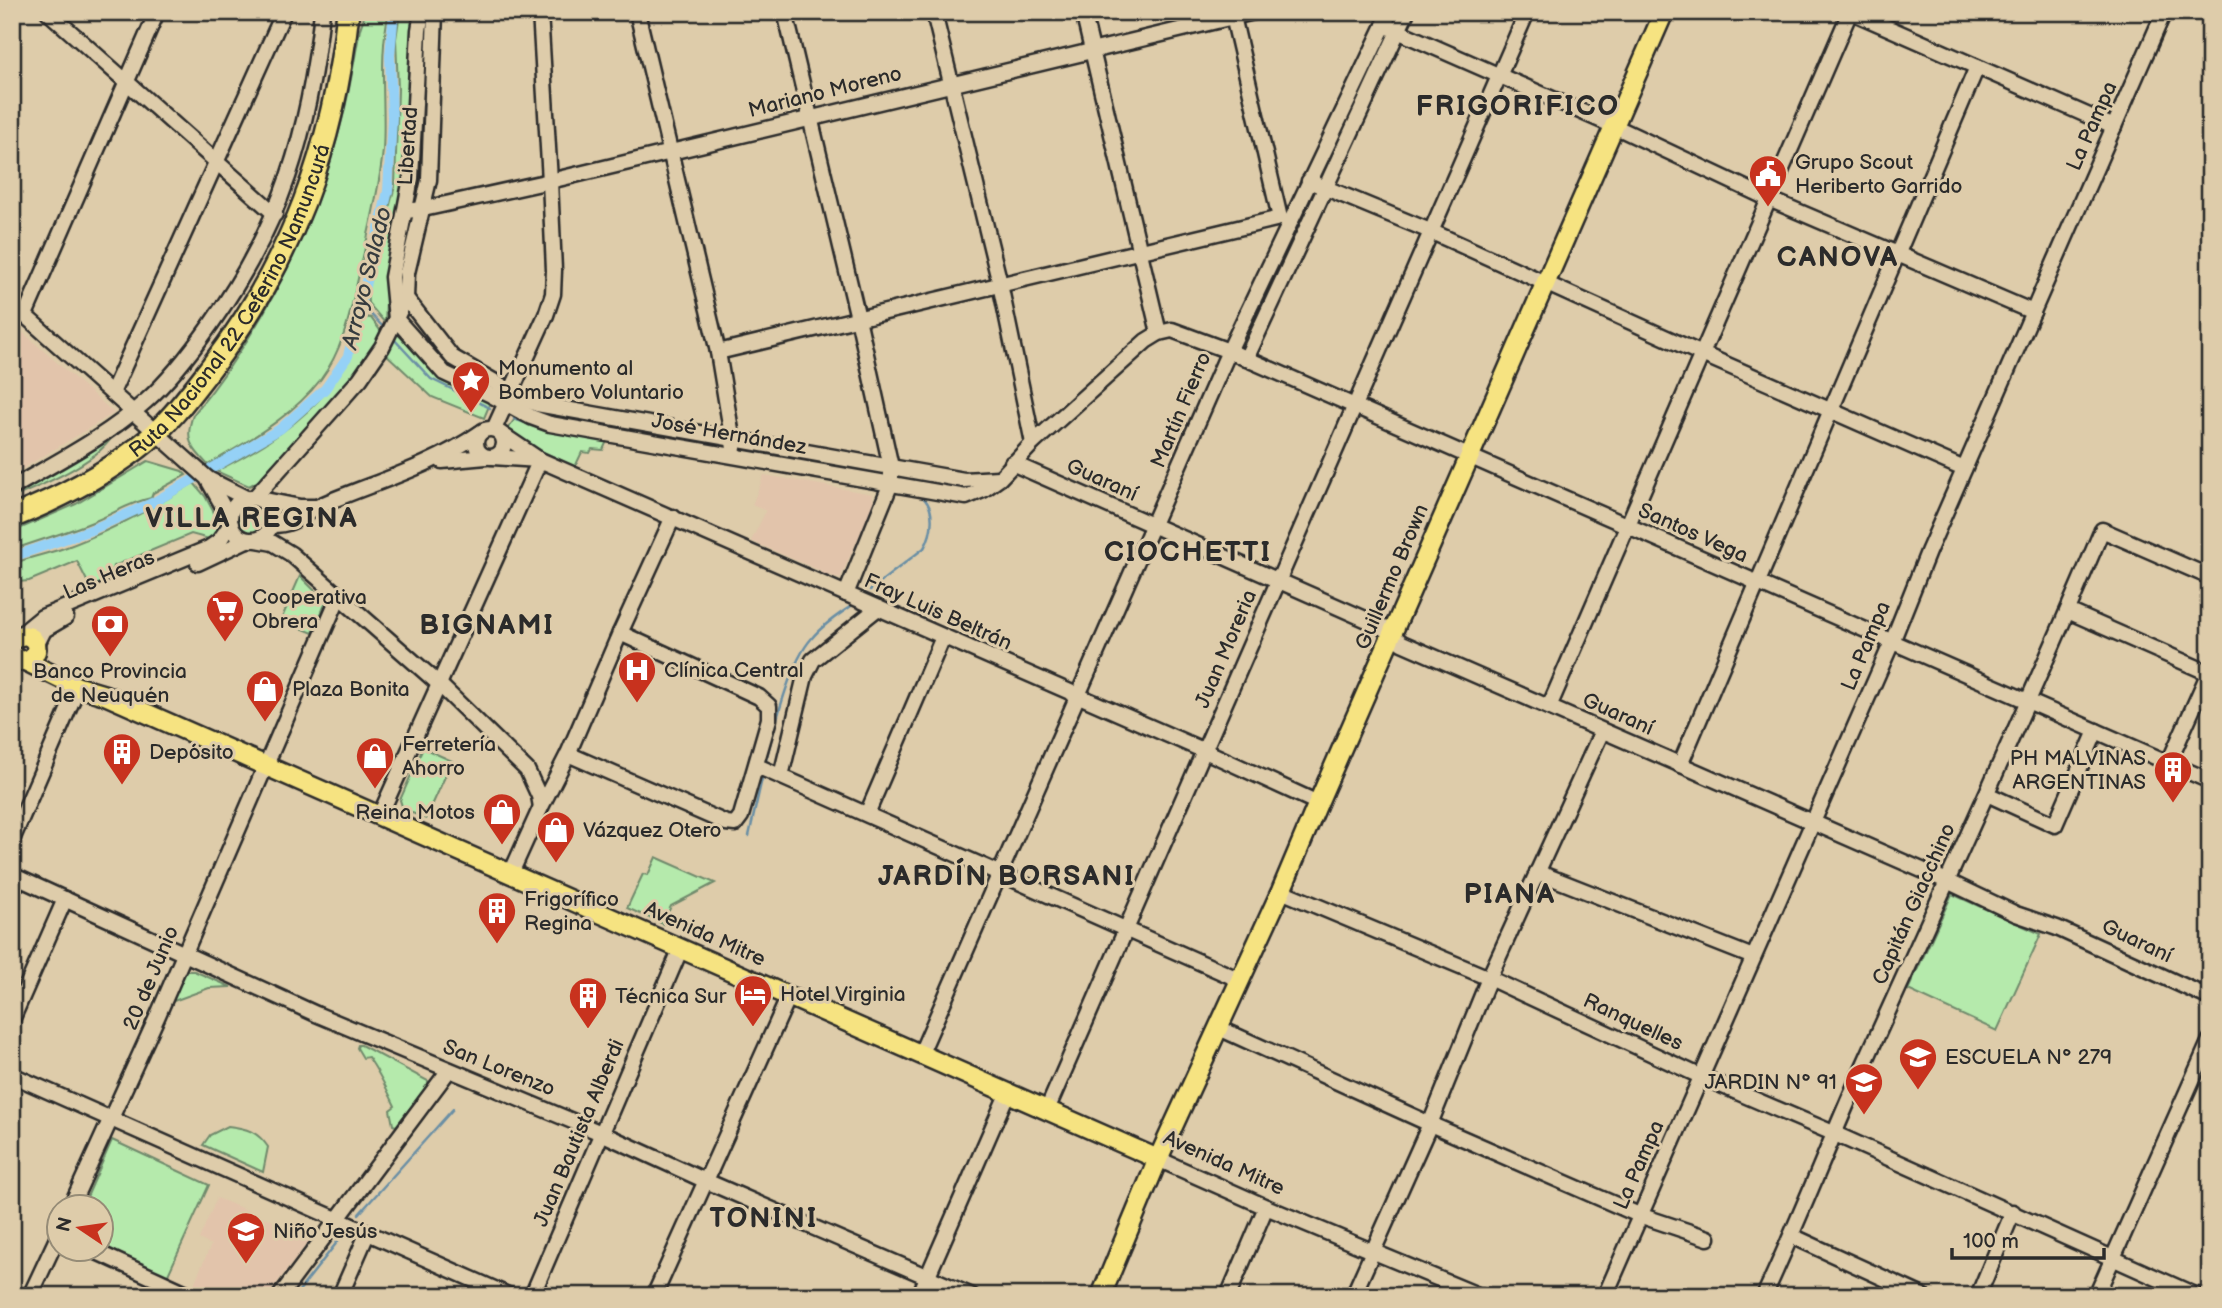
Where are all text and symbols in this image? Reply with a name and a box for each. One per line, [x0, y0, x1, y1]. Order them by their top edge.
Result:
street label: Mariano Moreno [746, 61, 904, 123]
street label: La Pampa [2061, 78, 2123, 174]
district label: FRIGORIFICO [1416, 90, 1620, 123]
street label: Libertad [393, 106, 423, 186]
street label: Ruta Nacional 22 Ceferino Namuncurá [124, 141, 335, 463]
place label: Grupo Scout Heriberto Garrido [1795, 150, 1963, 199]
public building icon: Grupo Scout Heriberto Garrido [1747, 153, 1789, 208]
water label: Arroyo Salado [336, 204, 398, 353]
district label: CANOVA [1777, 241, 1899, 274]
street label: Martín Fierro [1145, 348, 1217, 472]
place label: Monumento al Bombero Voluntario [498, 356, 684, 405]
place icon: Monumento al Bombero Voluntario [450, 359, 492, 414]
street label: José Hernández [650, 408, 809, 460]
street label: Guaraní [1063, 453, 1142, 507]
street label: Santos Vega [1634, 498, 1752, 568]
street label: Guillermo Brown [1350, 500, 1434, 654]
district label: VILLA REGINA [145, 502, 359, 535]
district label: CIOCHETTI [1104, 536, 1272, 569]
street label: Las Heras [60, 545, 158, 605]
street label: Fray Luis Beltrán [860, 568, 1016, 656]
place label: Cooperativa Obrera [252, 585, 367, 634]
street label: Juan Moreria [1190, 586, 1262, 712]
supermarket icon: Cooperativa Obrera [204, 588, 246, 643]
street label: La Pampa [1836, 598, 1896, 694]
bank icon: Banco Provincia de Neuquén [89, 603, 131, 658]
district label: BIGNAMI [419, 609, 555, 642]
hospital icon: Clínica Central [616, 649, 658, 704]
place label: Clínica Central [664, 658, 803, 683]
place label: Banco Provincia de Neuquén [33, 659, 187, 708]
shop icon: Plaza Bonita [244, 668, 286, 723]
place label: Plaza Bonita [292, 677, 410, 702]
street label: Guaraní [1579, 687, 1658, 741]
building icon: Depósito [101, 731, 143, 786]
place label: Ferretería Ahorro [402, 732, 496, 781]
shop icon: Ferretería Ahorro [354, 735, 396, 790]
place label: Depósito [149, 740, 234, 765]
place label: PH MALVINAS ARGENTINAS [2010, 746, 2146, 795]
building icon: PH MALVINAS ARGENTINAS [2152, 749, 2194, 804]
shop icon: Reina Motos [481, 791, 523, 846]
place label: Reina Motos [355, 800, 475, 825]
shop icon: Vázquez Otero [535, 809, 577, 864]
place label: Vázquez Otero [583, 818, 722, 843]
street label: Capitán Giacchino [1867, 819, 1961, 989]
district label: JARDÍN BORSANI [878, 857, 1136, 893]
district label: PIANA [1464, 878, 1556, 911]
place label: Frigorífico Regina [524, 887, 619, 936]
building icon: Frigorífico Regina [476, 890, 518, 945]
street label: Avenida Mitre [641, 896, 769, 972]
street label: Guaraní [2098, 914, 2177, 969]
street label: 20 de Junio [118, 922, 184, 1034]
hotel icon: Hotel Virginia [732, 973, 774, 1028]
building icon: Técnica Sur [567, 975, 609, 1030]
place label: Hotel Virginia [780, 982, 906, 1007]
place label: Técnica Sur [615, 984, 727, 1009]
street label: Ranquelles [1579, 988, 1687, 1056]
street label: San Lorenzo [439, 1034, 559, 1102]
street label: Juan Bautista Alberdi [528, 1036, 630, 1230]
school or university icon: ESCUELA N° 279 [1897, 1036, 1939, 1091]
place label: ESCUELA N° 279 [1945, 1045, 2112, 1070]
school or university icon: JARDIN N° 91 [1843, 1061, 1885, 1116]
place label: JARDIN N° 91 [1705, 1070, 1837, 1095]
street label: La Pampa [1608, 1117, 1670, 1213]
street label: Avenida Mitre [1160, 1125, 1288, 1201]
north arrow [46, 1192, 116, 1262]
district label: TONINI [710, 1202, 818, 1235]
school or university icon: Niño Jesús [225, 1210, 267, 1265]
text: N [52, 1215, 78, 1234]
scale bar [1952, 1217, 2105, 1261]
place label: Niño Jesús [273, 1219, 377, 1244]
text: 100 m [1963, 1229, 2019, 1254]

